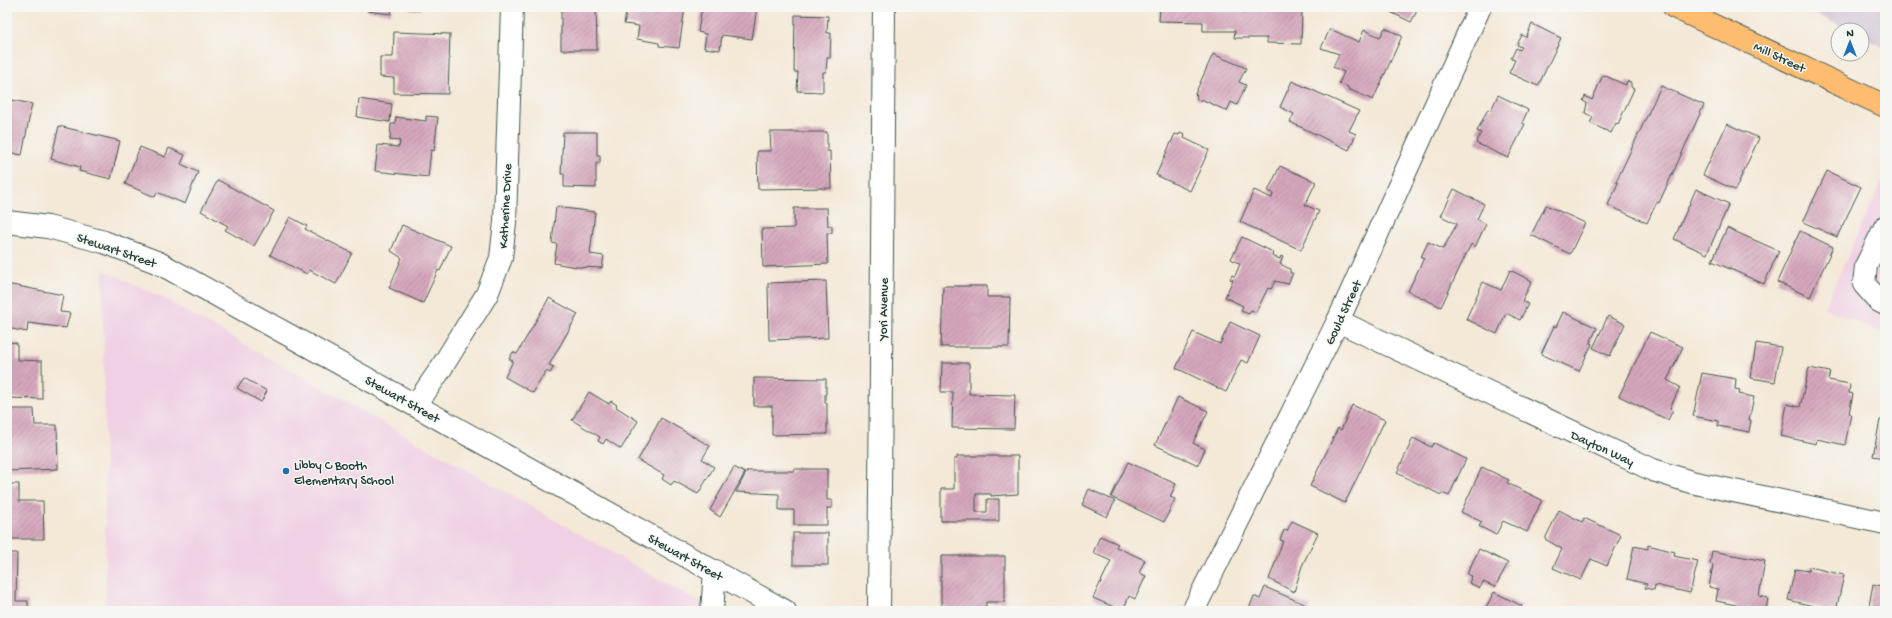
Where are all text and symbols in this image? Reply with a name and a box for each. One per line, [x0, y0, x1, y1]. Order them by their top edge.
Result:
north arrow [1830, 22, 1870, 62]
text: N [1846, 28, 1854, 40]
street label: Mill Street [1751, 40, 1809, 77]
street label: Katherine Drive [497, 163, 516, 249]
street label: Stewart Street [75, 231, 159, 273]
street label: Yori Avenue [876, 277, 893, 341]
street label: Gould Street [1323, 277, 1366, 348]
street label: Stewart Street [362, 374, 443, 428]
street label: Dayton Way [1567, 428, 1636, 471]
place label: Libby C Booth Elementary School [294, 459, 394, 489]
marker: Libby C Booth Elementary School [281, 466, 291, 476]
street label: Stewart Street [645, 532, 726, 586]

